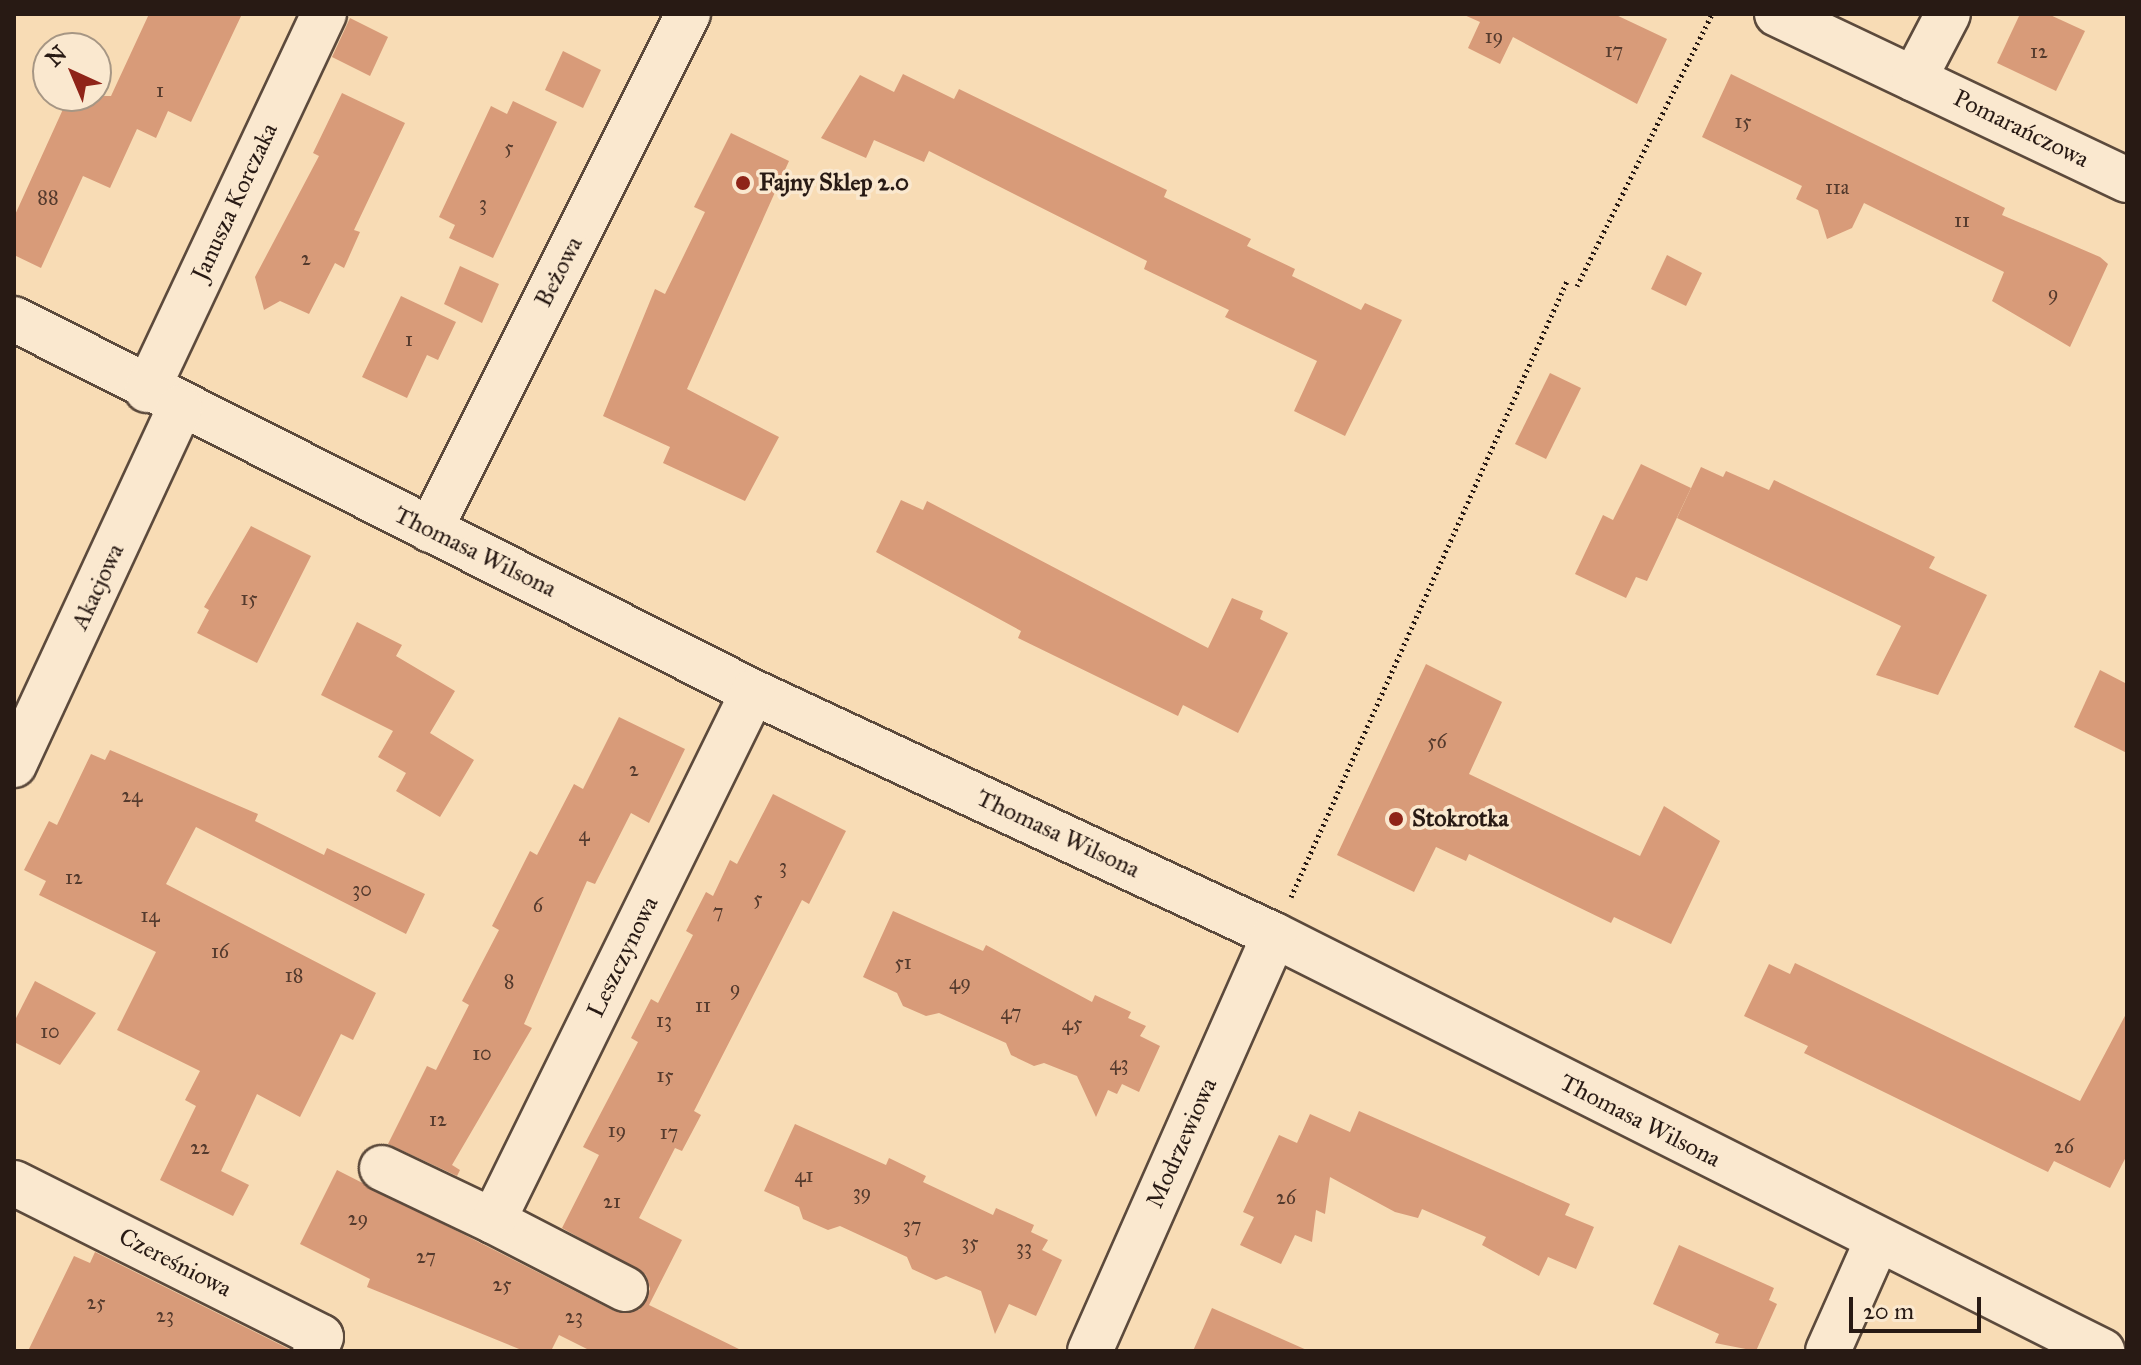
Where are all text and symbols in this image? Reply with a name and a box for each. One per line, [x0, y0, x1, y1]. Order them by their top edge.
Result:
house number: 19 [1485, 24, 1503, 48]
north arrow [32, 32, 112, 112]
house number: 17 [1605, 38, 1623, 62]
house number: 12 [2030, 39, 2048, 63]
text: N [40, 40, 72, 72]
house number: 1 [156, 78, 164, 102]
street label: Pomarańczowa [1949, 84, 2093, 174]
house number: 15 [1734, 109, 1752, 133]
street label: Janusza Korczaka [186, 119, 284, 285]
house number: 5 [504, 135, 514, 159]
place label: Fajny Sklep 2.0 [759, 169, 909, 197]
marker: Fajny Sklep 2.0 [734, 174, 752, 192]
house number: 11a [1825, 175, 1849, 199]
house number: 88 [37, 185, 59, 209]
house number: 3 [479, 191, 487, 215]
house number: 11 [1954, 208, 1970, 232]
street label: Beżowa [529, 232, 589, 312]
house number: 2 [301, 246, 311, 270]
house number: 9 [2048, 281, 2058, 305]
house number: 1 [405, 327, 413, 351]
street label: Thomasa Wilsona [389, 500, 561, 604]
street label: Akacjowa [66, 540, 130, 634]
house number: 15 [240, 586, 258, 610]
house number: 56 [1427, 729, 1447, 753]
house number: 2 [629, 757, 639, 781]
house number: 24 [121, 783, 143, 807]
street label: Thomasa Wilsona [972, 784, 1144, 884]
place label: Stokrotka [1412, 805, 1509, 833]
marker: Stokrotka [1387, 810, 1405, 828]
house number: 4 [578, 822, 590, 846]
house number: 3 [779, 854, 787, 878]
house number: 12 [65, 865, 83, 889]
house number: 30 [352, 877, 372, 901]
house number: 5 [753, 886, 763, 910]
street label: Leszczynowa [581, 892, 665, 1022]
house number: 6 [533, 893, 543, 917]
house number: 7 [713, 899, 723, 923]
house number: 14 [140, 903, 160, 927]
house number: 16 [211, 939, 229, 963]
house number: 51 [894, 950, 912, 974]
house number: 18 [285, 963, 303, 987]
house number: 8 [504, 969, 514, 993]
house number: 49 [949, 970, 971, 994]
house number: 9 [730, 976, 740, 1000]
house number: 11 [695, 993, 711, 1017]
house number: 47 [1001, 1000, 1021, 1024]
house number: 13 [656, 1008, 672, 1032]
house number: 45 [1062, 1011, 1082, 1035]
house number: 10 [40, 1019, 60, 1043]
house number: 10 [472, 1041, 492, 1065]
house number: 43 [1109, 1051, 1129, 1075]
house number: 15 [656, 1063, 674, 1087]
street label: Thomasa Wilsona [1555, 1068, 1725, 1174]
street label: Modrzewiowa [1141, 1074, 1223, 1212]
house number: 12 [429, 1107, 447, 1131]
house number: 19 [608, 1118, 626, 1142]
house number: 17 [660, 1120, 678, 1144]
house number: 26 [2054, 1134, 2074, 1158]
house number: 22 [190, 1135, 210, 1159]
house number: 41 [794, 1163, 814, 1187]
house number: 39 [853, 1180, 871, 1204]
house number: 26 [1276, 1185, 1296, 1209]
house number: 21 [603, 1189, 621, 1213]
house number: 29 [348, 1206, 368, 1230]
house number: 37 [903, 1213, 921, 1237]
street label: Czereśniowa [114, 1222, 236, 1304]
house number: 35 [961, 1230, 979, 1254]
house number: 33 [1016, 1235, 1032, 1259]
house number: 27 [416, 1244, 436, 1268]
house number: 25 [492, 1272, 512, 1296]
scale bar [1853, 1281, 1985, 1331]
house number: 25 [86, 1290, 106, 1314]
text: 20 m [1863, 1296, 1914, 1326]
house number: 23 [156, 1303, 174, 1327]
house number: 23 [565, 1304, 583, 1328]

